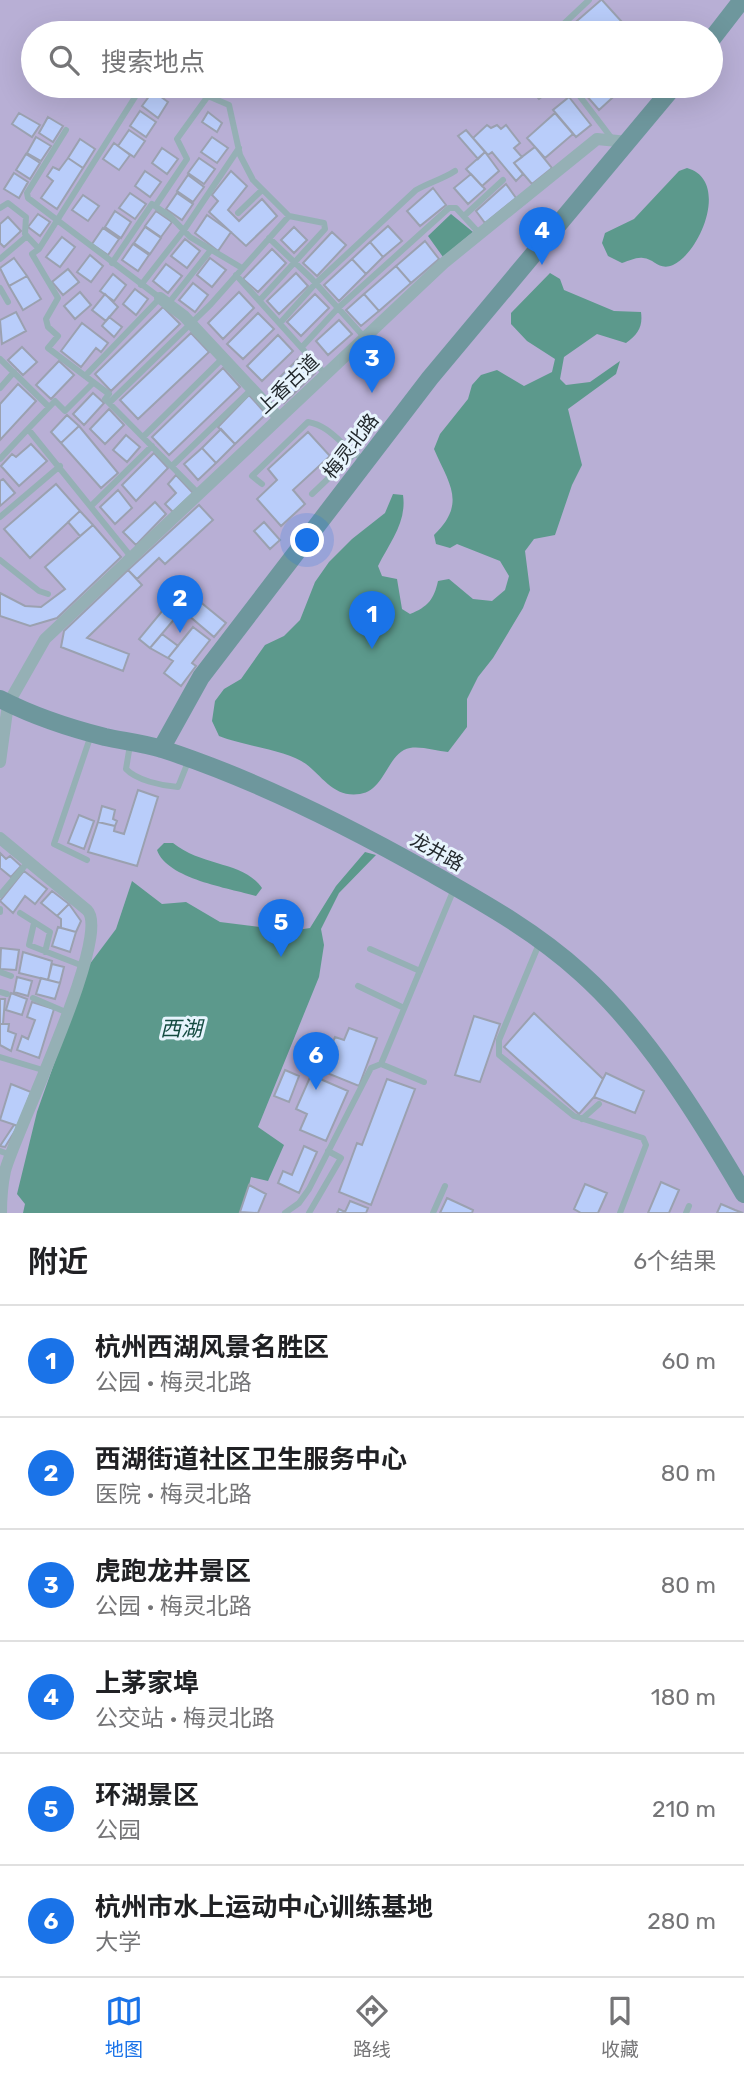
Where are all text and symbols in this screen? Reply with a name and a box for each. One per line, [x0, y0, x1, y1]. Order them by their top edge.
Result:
search box [21, 21, 723, 98]
icon: search [45, 41, 83, 79]
text: 搜索地点 [101, 47, 205, 78]
pin: 4 [519, 207, 565, 265]
pin: 3 [349, 335, 395, 393]
street label: 上香古道 [252, 350, 324, 418]
street label: 梅灵北路 [319, 409, 383, 483]
your location [290, 523, 324, 557]
pin: 2 [157, 575, 203, 633]
pin: 1 [349, 591, 395, 649]
street label: 龙井路 [406, 828, 468, 876]
pin: 5 [258, 899, 304, 957]
water label: 西湖 [160, 1016, 205, 1041]
pin: 6 [293, 1032, 339, 1090]
text: 附近 [28, 1244, 88, 1280]
text: 6个结果 [633, 1247, 716, 1275]
text: 杭州西湖风景名胜区 [95, 1332, 329, 1363]
text: 1 [45, 1347, 57, 1375]
text: 60 m [661, 1347, 716, 1375]
text: 公园 · 梅灵北路 [95, 1368, 252, 1396]
text: 西湖街道社区卫生服务中心 [95, 1444, 407, 1475]
text: 2 [44, 1459, 58, 1487]
text: 80 m [661, 1459, 716, 1487]
text: 医院 · 梅灵北路 [95, 1480, 252, 1508]
text: 虎跑龙井景区 [95, 1556, 251, 1587]
text: 3 [43, 1571, 59, 1599]
text: 80 m [661, 1571, 716, 1599]
text: 公园 · 梅灵北路 [95, 1592, 252, 1620]
text: 上茅家埠 [95, 1668, 199, 1699]
text: 4 [43, 1683, 59, 1711]
text: 180 m [651, 1683, 716, 1711]
text: 公交站 · 梅灵北路 [95, 1704, 275, 1732]
text: 环湖景区 [95, 1780, 199, 1811]
text: 5 [44, 1795, 58, 1823]
text: 210 m [652, 1795, 716, 1823]
text: 公园 [95, 1816, 141, 1844]
text: 杭州市水上运动中心训练基地 [95, 1892, 433, 1923]
text: 6 [44, 1907, 58, 1935]
text: 280 m [647, 1907, 716, 1935]
text: 大学 [95, 1928, 141, 1956]
tab: 地图 [105, 1992, 143, 2061]
tab: 路线 [353, 1992, 391, 2061]
tab: 收藏 [601, 1992, 639, 2061]

